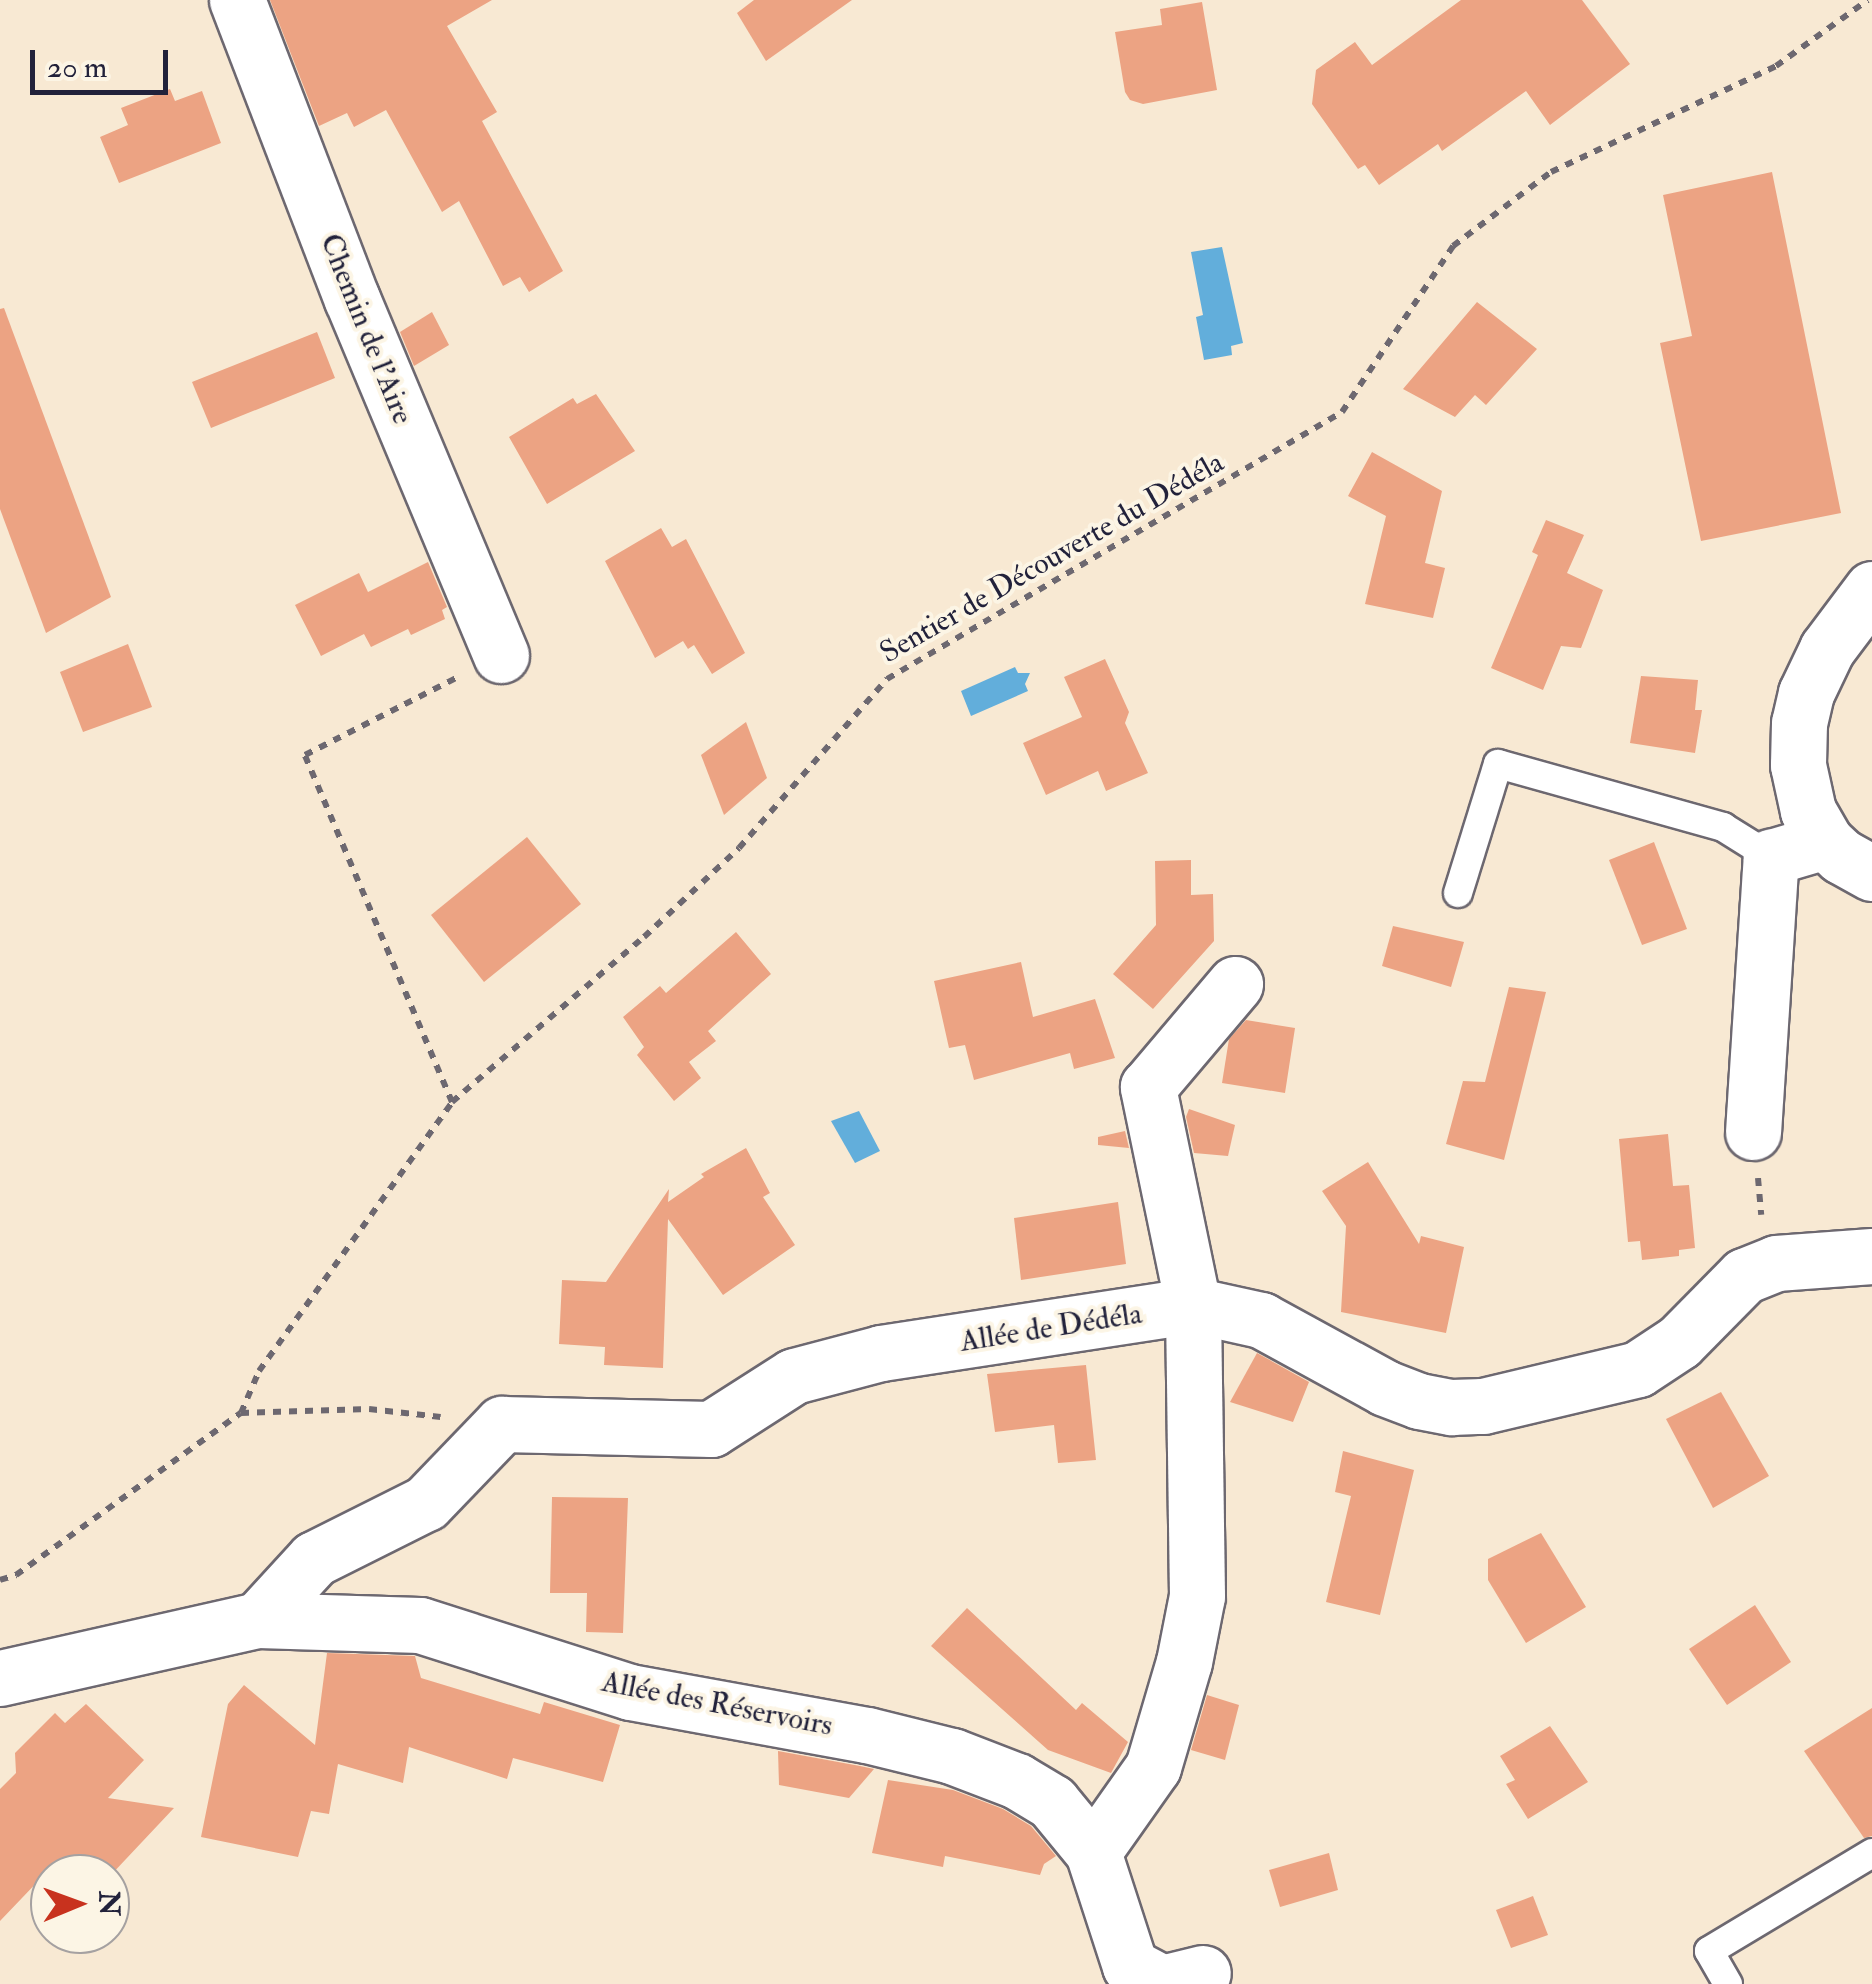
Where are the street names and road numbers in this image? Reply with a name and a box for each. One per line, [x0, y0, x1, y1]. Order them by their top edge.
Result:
street label: Chemin de l'Aire [312, 229, 420, 429]
street label: Sentier de Découverte du Dédéla [874, 445, 1230, 671]
street label: Allée de Dédéla [957, 1296, 1145, 1360]
street label: Allée des Réservoirs [599, 1664, 835, 1744]

